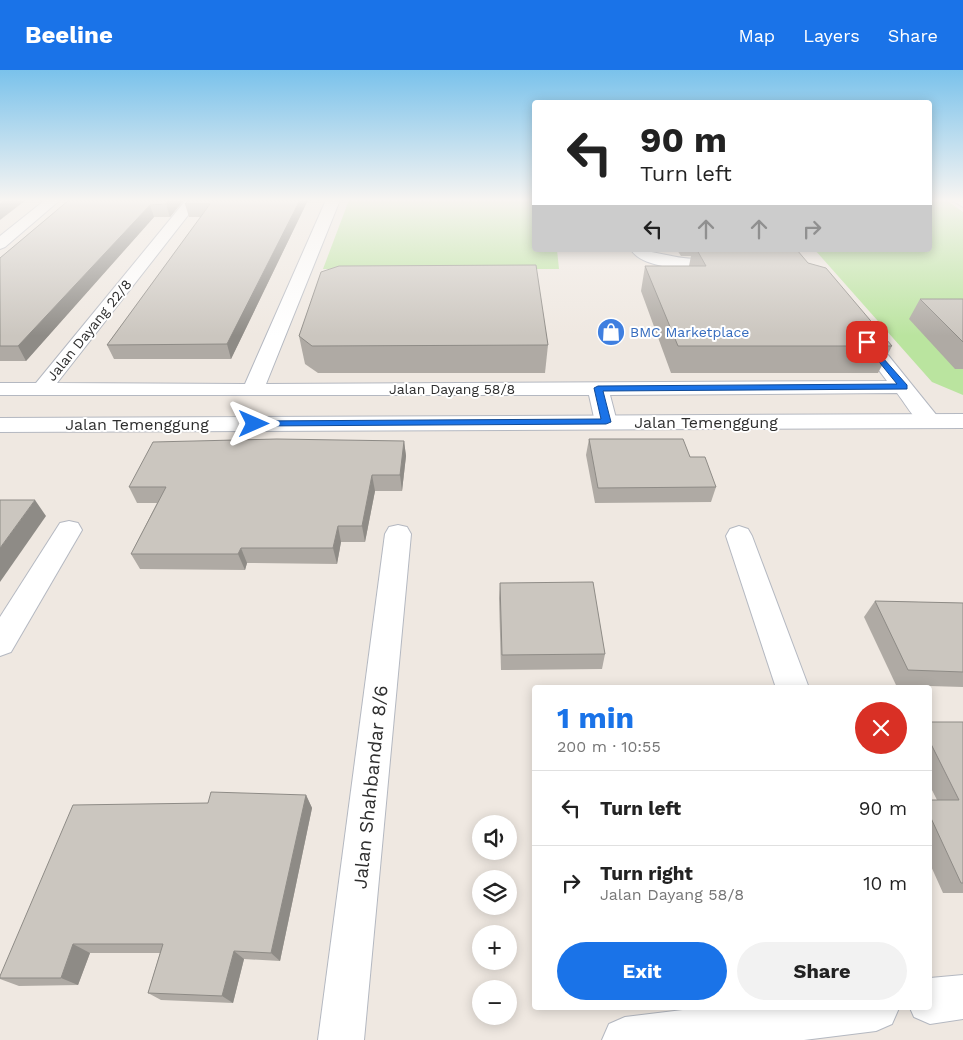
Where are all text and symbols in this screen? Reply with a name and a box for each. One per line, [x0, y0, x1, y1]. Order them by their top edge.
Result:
text: Beeline [25, 21, 113, 49]
text: Map [738, 25, 775, 46]
text: Layers [803, 25, 860, 46]
text: Share [888, 25, 938, 46]
text: 90 m [640, 119, 727, 161]
icon: left [557, 120, 622, 185]
text: Turn left [640, 161, 732, 186]
icon: left [639, 215, 667, 243]
icon: ahead [692, 215, 720, 243]
icon: ahead [745, 215, 773, 243]
icon: right [798, 215, 826, 243]
street label: Jalan Dayang 22/8 [43, 276, 135, 384]
shop icon: BMC Marketplace [596, 317, 626, 347]
pin [846, 321, 888, 363]
place label: BMC Marketplace [630, 324, 749, 340]
icon: arrive [853, 328, 881, 356]
street label: Jalan Dayang 58/8 [389, 381, 515, 397]
position arrow [227, 397, 279, 449]
street label: Jalan Temenggung [634, 413, 778, 432]
street label: Jalan Temenggung [65, 415, 209, 434]
street label: Jalan Shahbandar 8/6 [348, 684, 393, 890]
text: 1 min [557, 700, 634, 735]
button: close [855, 702, 907, 754]
text: 200 m · 10:55 [557, 737, 661, 756]
icon: left [557, 794, 585, 822]
text: Turn left [600, 797, 681, 820]
text: 90 m [859, 797, 907, 820]
map controls [472, 815, 517, 1025]
button: sound [472, 815, 517, 860]
text: Turn right [600, 862, 693, 885]
icon: right [557, 869, 585, 897]
button: layers [472, 870, 517, 915]
text: 10 m [863, 872, 907, 895]
text: Jalan Dayang 58/8 [600, 885, 744, 904]
button: + [472, 925, 517, 970]
button: Exit [557, 942, 727, 1000]
button: Share [737, 942, 907, 1000]
button: − [472, 980, 517, 1025]

